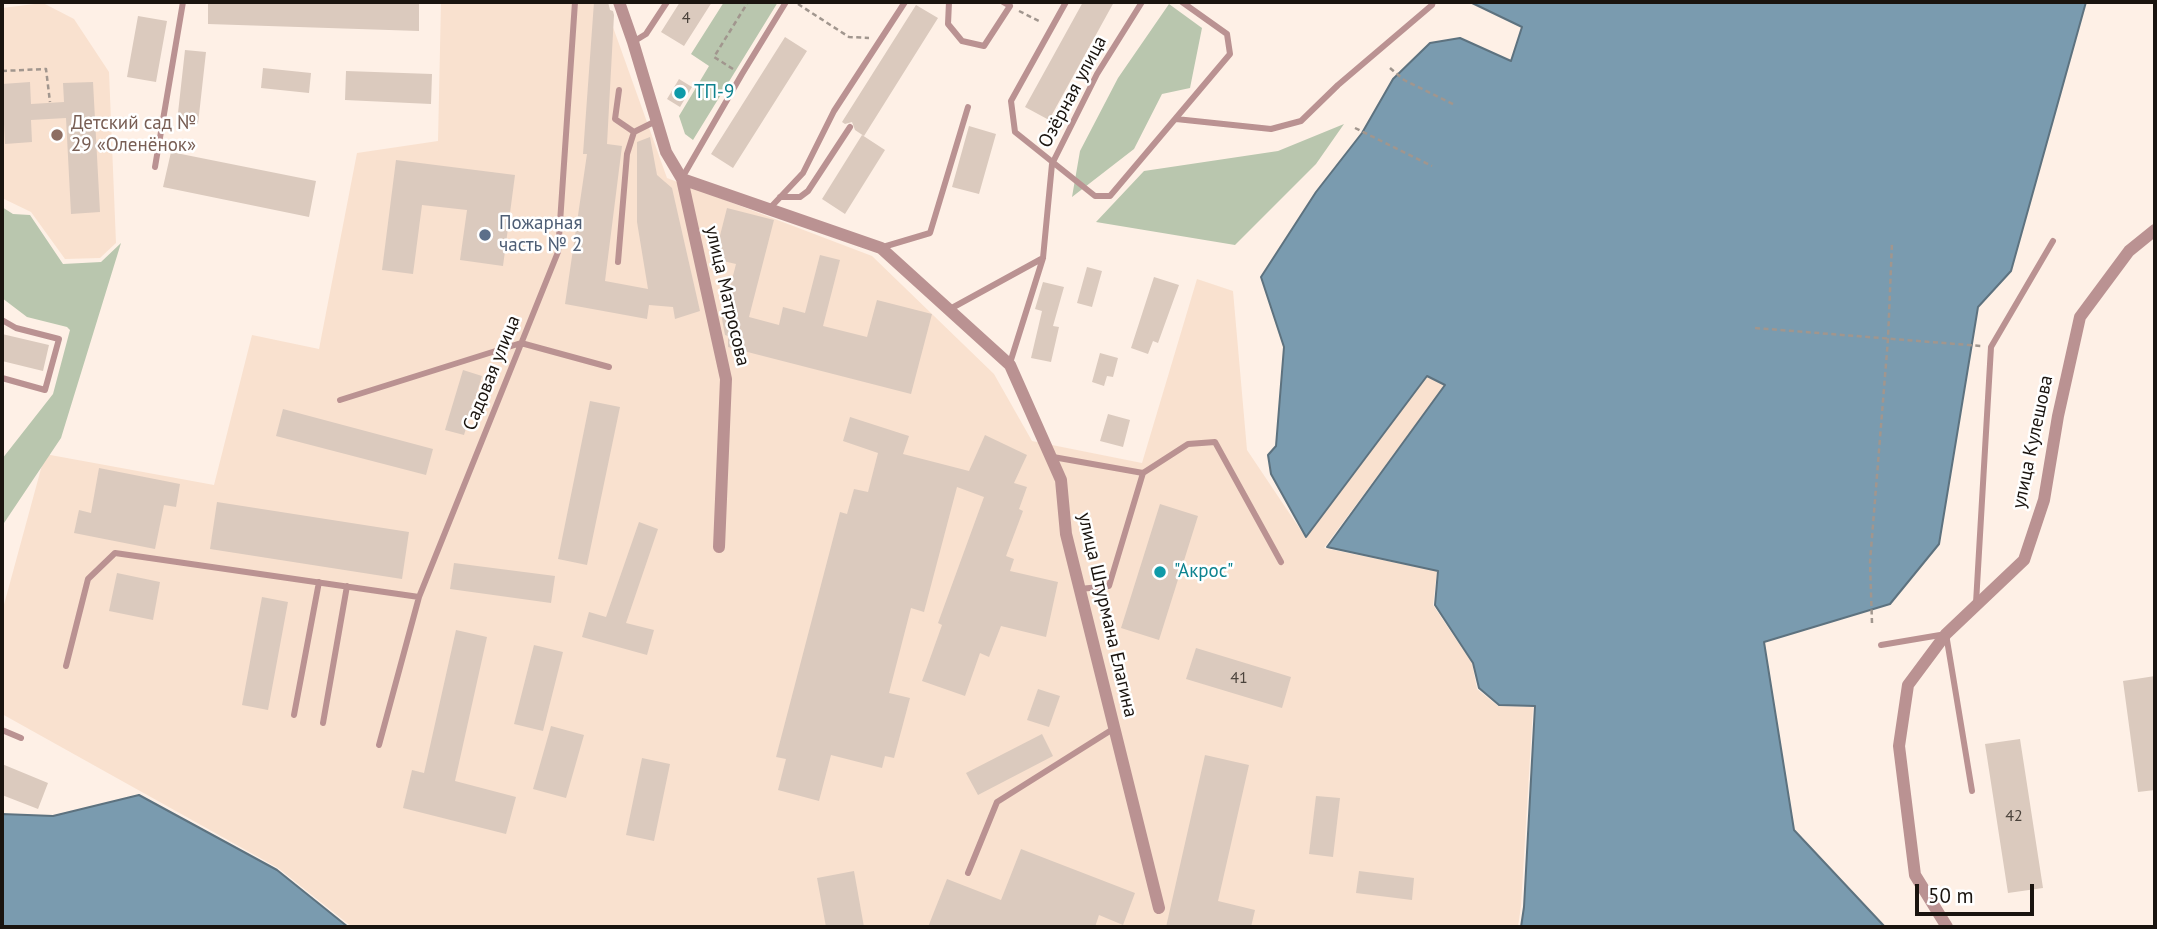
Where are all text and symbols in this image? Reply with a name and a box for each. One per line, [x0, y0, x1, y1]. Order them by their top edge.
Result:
house number: 4 [682, 8, 690, 28]
street label: Озёрная улица [1034, 32, 1112, 152]
place label: ТП-9 [694, 82, 734, 104]
marker: ТП-9 [672, 85, 688, 101]
place label: Детский сад № 29 «Оленёнок» [71, 113, 196, 157]
marker: Детский сад № 29 «Оленёнок» [49, 127, 65, 143]
place label: Пожарная часть № 2 [499, 213, 583, 257]
street label: улица Матросова [700, 224, 754, 368]
marker: Пожарная часть № 2 [477, 227, 493, 243]
street label: Садовая улица [459, 312, 525, 434]
street label: улица Кулешова [2008, 373, 2058, 511]
street label: улица Штурмана Елагина [1072, 510, 1142, 720]
place label: "Акрос" [1174, 561, 1233, 583]
marker: "Акрос" [1152, 564, 1168, 580]
house number: 41 [1230, 668, 1248, 688]
house number: 42 [2005, 806, 2023, 826]
scale bar [1919, 870, 2038, 914]
text: 50 m [1928, 882, 1974, 909]

